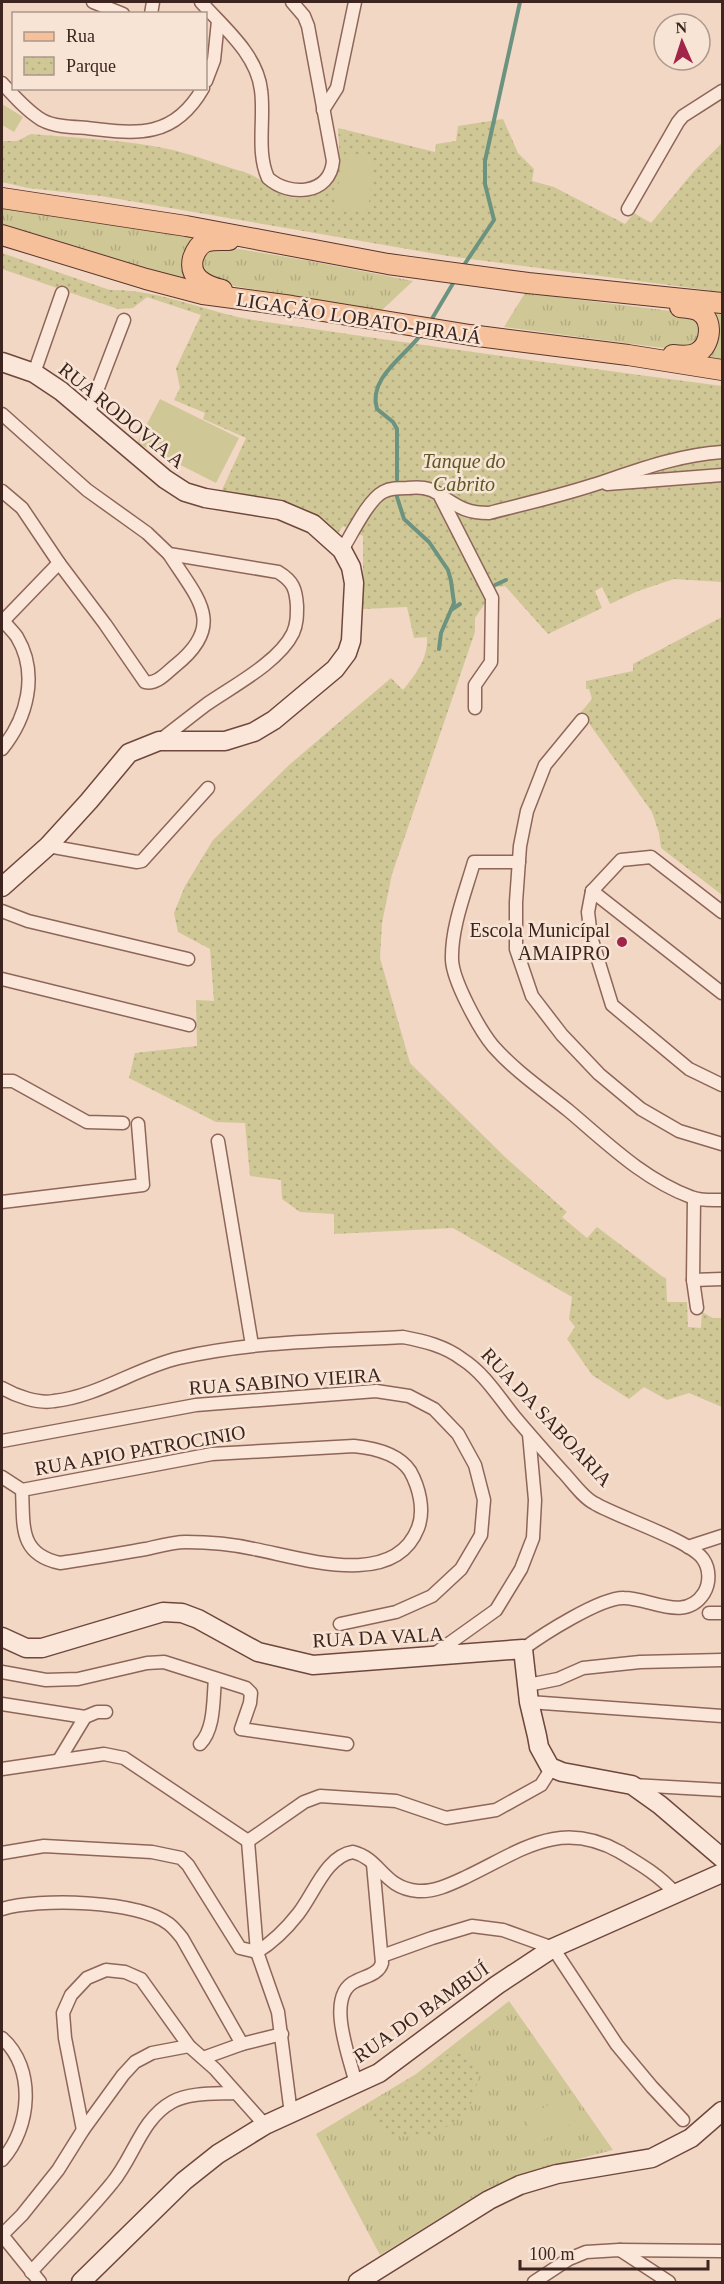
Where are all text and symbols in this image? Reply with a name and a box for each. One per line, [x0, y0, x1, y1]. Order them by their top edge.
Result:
legend [12, 12, 207, 90]
north arrow [652, 12, 712, 72]
text: N [675, 19, 688, 36]
text: Rua [66, 26, 95, 46]
text: Parque [66, 56, 116, 76]
street label: LIGAÇÃO LOBATO-PIRAJÁ [235, 287, 484, 349]
street label: RUA RODOVIA A [55, 357, 190, 473]
park label: Tanque do Cabrito [422, 450, 506, 495]
place label: Escola Municípal AMAIPRO [469, 919, 610, 964]
marker: Escola Municípal AMAIPRO [615, 935, 629, 949]
street label: RUA DA SABOARIA [477, 1343, 617, 1491]
street label: RUA SABINO VIEIRA [188, 1363, 383, 1399]
street label: RUA APIO PATROCINIO [33, 1421, 247, 1479]
street label: RUA DA VALA [312, 1623, 445, 1651]
street label: RUA DO BAMBUÍ [349, 1957, 493, 2067]
scale bar [520, 2233, 708, 2271]
text: 100 m [529, 2244, 575, 2264]

